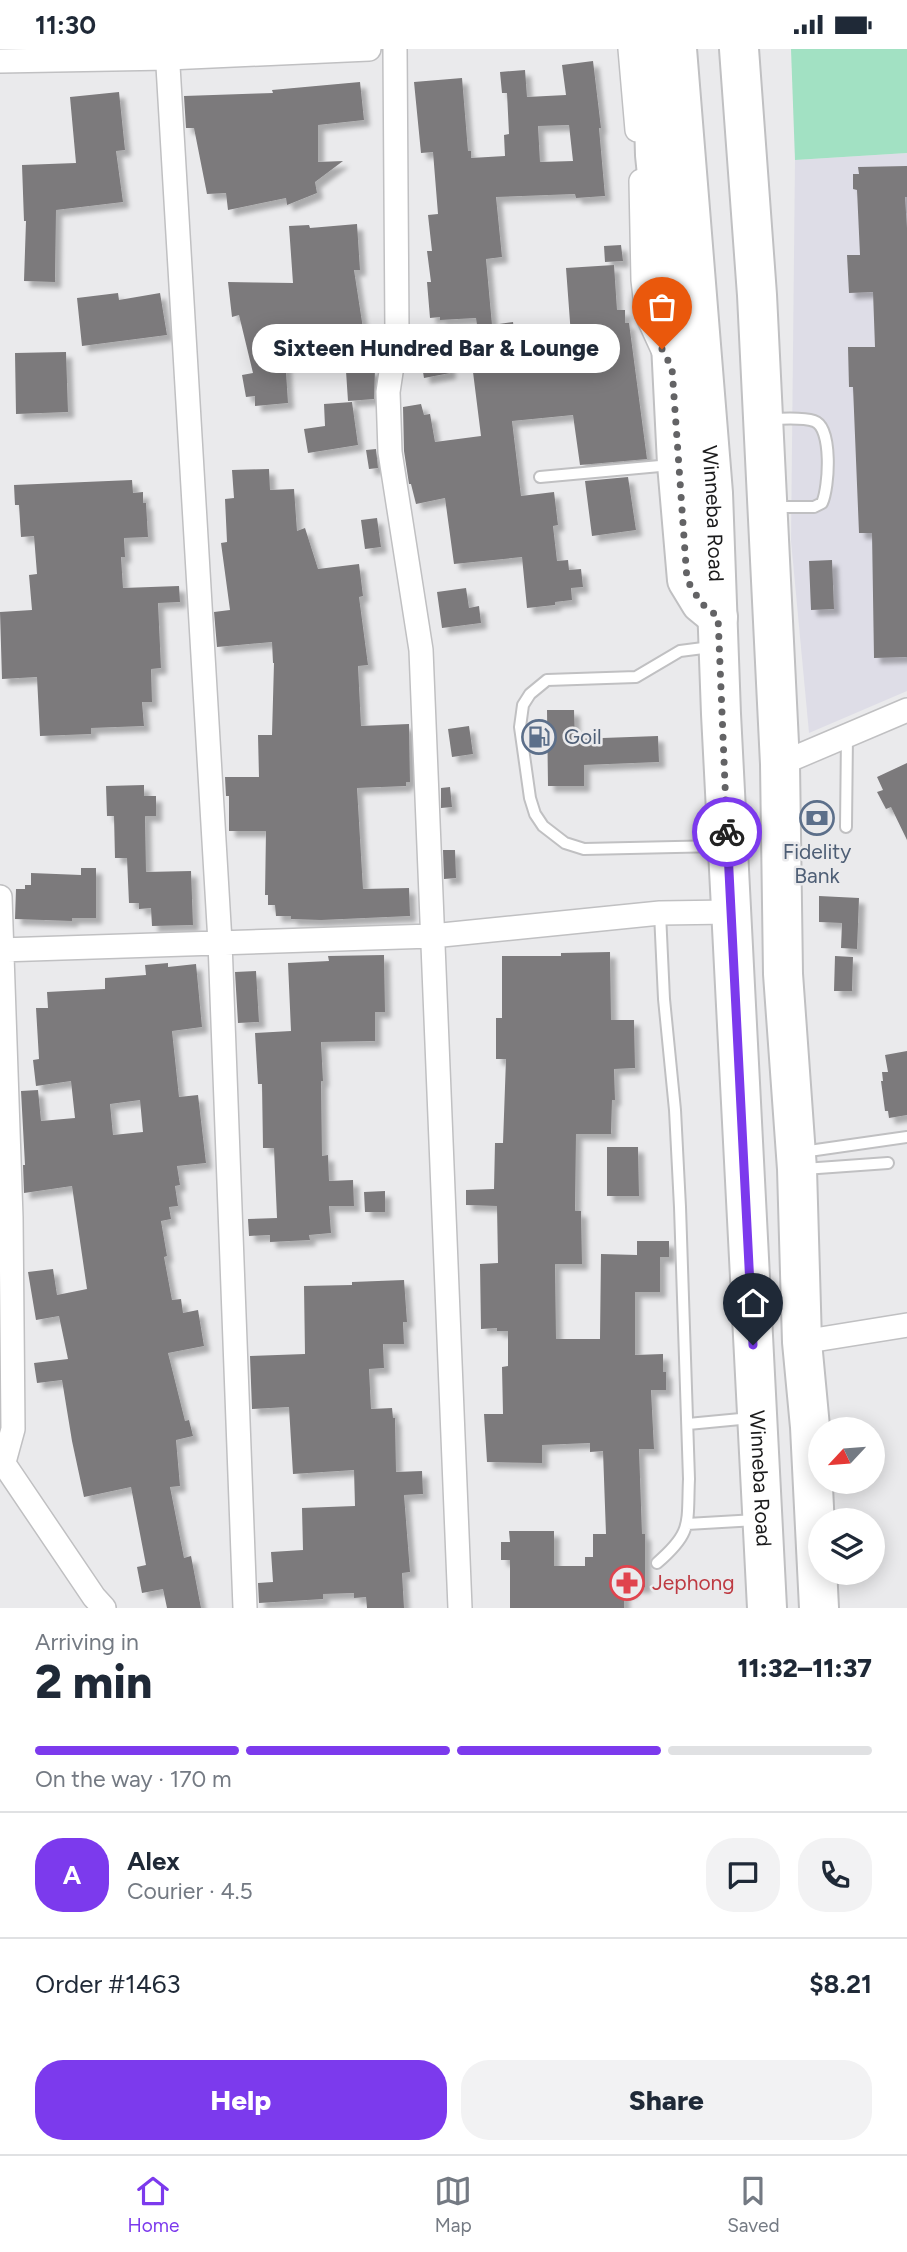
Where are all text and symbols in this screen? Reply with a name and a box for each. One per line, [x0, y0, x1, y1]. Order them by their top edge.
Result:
text: 11:30 [35, 9, 96, 41]
pin [632, 277, 692, 349]
icon: bag [643, 288, 681, 326]
callout: Sixteen Hundred Bar & Lounge [252, 325, 620, 373]
text: Sixteen Hundred Bar & Lounge [273, 334, 599, 362]
street label: Winneba Road [697, 444, 729, 582]
fuel station icon: Goil [520, 718, 558, 756]
place label: Goil [564, 724, 602, 749]
courier [692, 797, 762, 867]
bank icon: Fidelity Bank [798, 799, 836, 837]
icon: bike [708, 813, 746, 851]
place label: Fidelity Bank [783, 839, 851, 888]
pin [723, 1273, 783, 1345]
icon: home [734, 1284, 772, 1322]
street label: Winneba Road [745, 1410, 777, 1547]
north arrow [808, 1417, 886, 1495]
map controls [808, 1417, 885, 1585]
button: layers [808, 1508, 885, 1585]
pharmacy icon: Jephong [608, 1564, 646, 1602]
place label: Jephong [652, 1570, 735, 1595]
text: Arriving in [35, 1628, 139, 1656]
text: 11:32–11:37 [737, 1652, 872, 1684]
text: 2 min [35, 1654, 152, 1710]
text: On the way · 170 m [35, 1765, 232, 1793]
button: chat [706, 1838, 780, 1912]
button: phone [798, 1838, 872, 1912]
text: Alex [127, 1845, 180, 1877]
text: A [63, 1859, 81, 1891]
text: Courier · 4.5 [127, 1877, 253, 1905]
text: Order #1463 [35, 1968, 181, 2000]
text: $8.21 [809, 1968, 872, 2000]
button: Help [35, 2060, 447, 2140]
button: Share [461, 2060, 872, 2140]
tab: Home [127, 2172, 179, 2237]
tab: Map [434, 2172, 472, 2237]
tab: Saved [727, 2172, 780, 2237]

